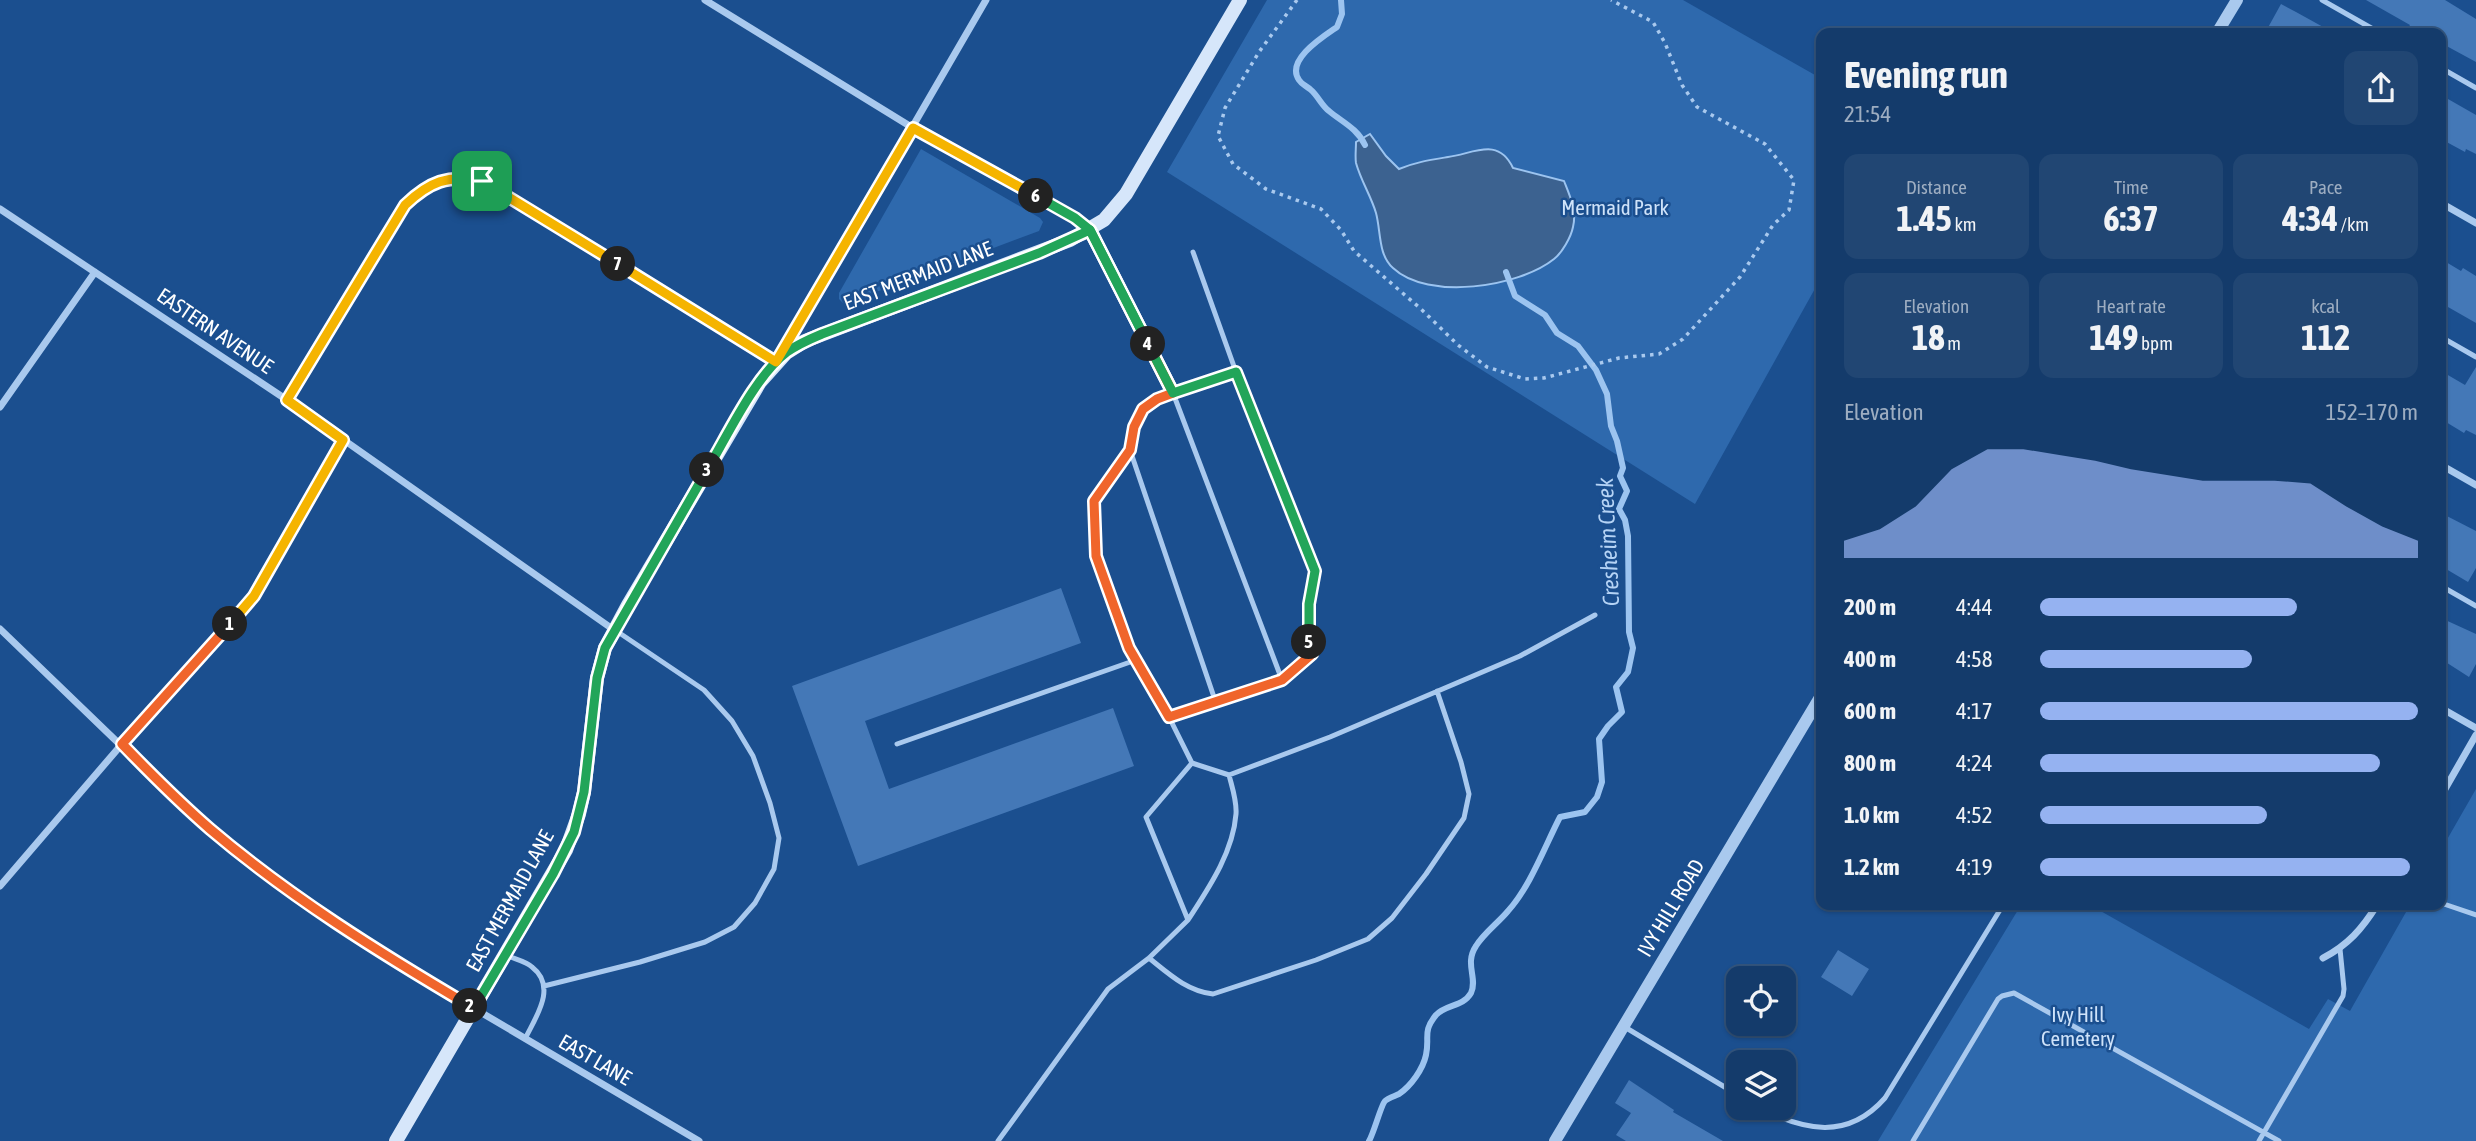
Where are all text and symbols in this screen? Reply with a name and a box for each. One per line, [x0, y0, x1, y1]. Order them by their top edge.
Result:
button: share [2344, 51, 2418, 125]
text: Evening run [1844, 53, 2008, 96]
text: 21:54 [1844, 101, 1891, 127]
pin [452, 151, 512, 211]
icon: arrive [463, 162, 501, 200]
text: Distance [1906, 176, 1967, 198]
text: Time [2114, 176, 2148, 198]
text: Pace [2309, 176, 2342, 198]
pin: 6 [1018, 178, 1054, 214]
text: 6 [1031, 184, 1040, 206]
park label: Mermaid Park [1561, 195, 1669, 219]
text: 1.45 [1896, 198, 1952, 238]
text: 6:37 [2103, 198, 2159, 238]
text: 4:34 [2282, 198, 2338, 238]
text: km [1952, 213, 1976, 235]
text: /km [2338, 213, 2369, 235]
street label: EAST MERMAID LANE [840, 236, 996, 315]
pin: 7 [600, 246, 636, 282]
text: 7 [613, 252, 622, 274]
street label: EASTERN AVENUE [153, 283, 278, 378]
text: Elevation [1903, 295, 1969, 317]
text: Heart rate [2096, 295, 2166, 317]
text: kcal [2311, 295, 2340, 317]
text: 18 [1912, 317, 1945, 357]
text: 149 [2089, 317, 2139, 357]
text: 112 [2301, 317, 2350, 357]
pin: 4 [1130, 326, 1166, 362]
text: 4 [1143, 332, 1152, 354]
text: m [1945, 332, 1961, 354]
text: bpm [2139, 332, 2173, 354]
text: Elevation [1844, 399, 1924, 425]
text: 152–170 m [2325, 399, 2418, 425]
pin: 3 [690, 452, 724, 488]
text: 3 [702, 458, 711, 480]
water label: Cresheim Creek [1592, 476, 1624, 607]
text: 200 m [1844, 594, 1896, 620]
text: 4:44 [1956, 594, 1993, 620]
pin: 1 [212, 606, 247, 642]
text: 1 [225, 612, 234, 634]
pin: 5 [1292, 624, 1326, 660]
text: 5 [1304, 630, 1313, 652]
text: 400 m [1844, 646, 1896, 672]
text: 4:58 [1956, 646, 1993, 672]
text: 600 m [1844, 698, 1896, 724]
text: 4:17 [1956, 698, 1993, 724]
text: 800 m [1844, 750, 1896, 776]
text: 4:24 [1956, 750, 1993, 776]
text: 1.0 km [1844, 802, 1900, 828]
text: 4:52 [1956, 802, 1993, 828]
street label: EAST MERMAID LANE [460, 826, 558, 975]
text: 1.2 km [1844, 854, 1900, 880]
text: 4:19 [1956, 854, 1993, 880]
street label: IVY HILL ROAD [1632, 855, 1709, 960]
map controls [1726, 966, 1796, 1120]
button: locate [1726, 966, 1796, 1036]
pin: 2 [452, 988, 488, 1024]
text: 2 [465, 994, 474, 1016]
park label: Ivy Hill Cemetery [2041, 1002, 2115, 1050]
street label: EAST LANE [555, 1029, 636, 1090]
button: layers [1726, 1050, 1796, 1120]

